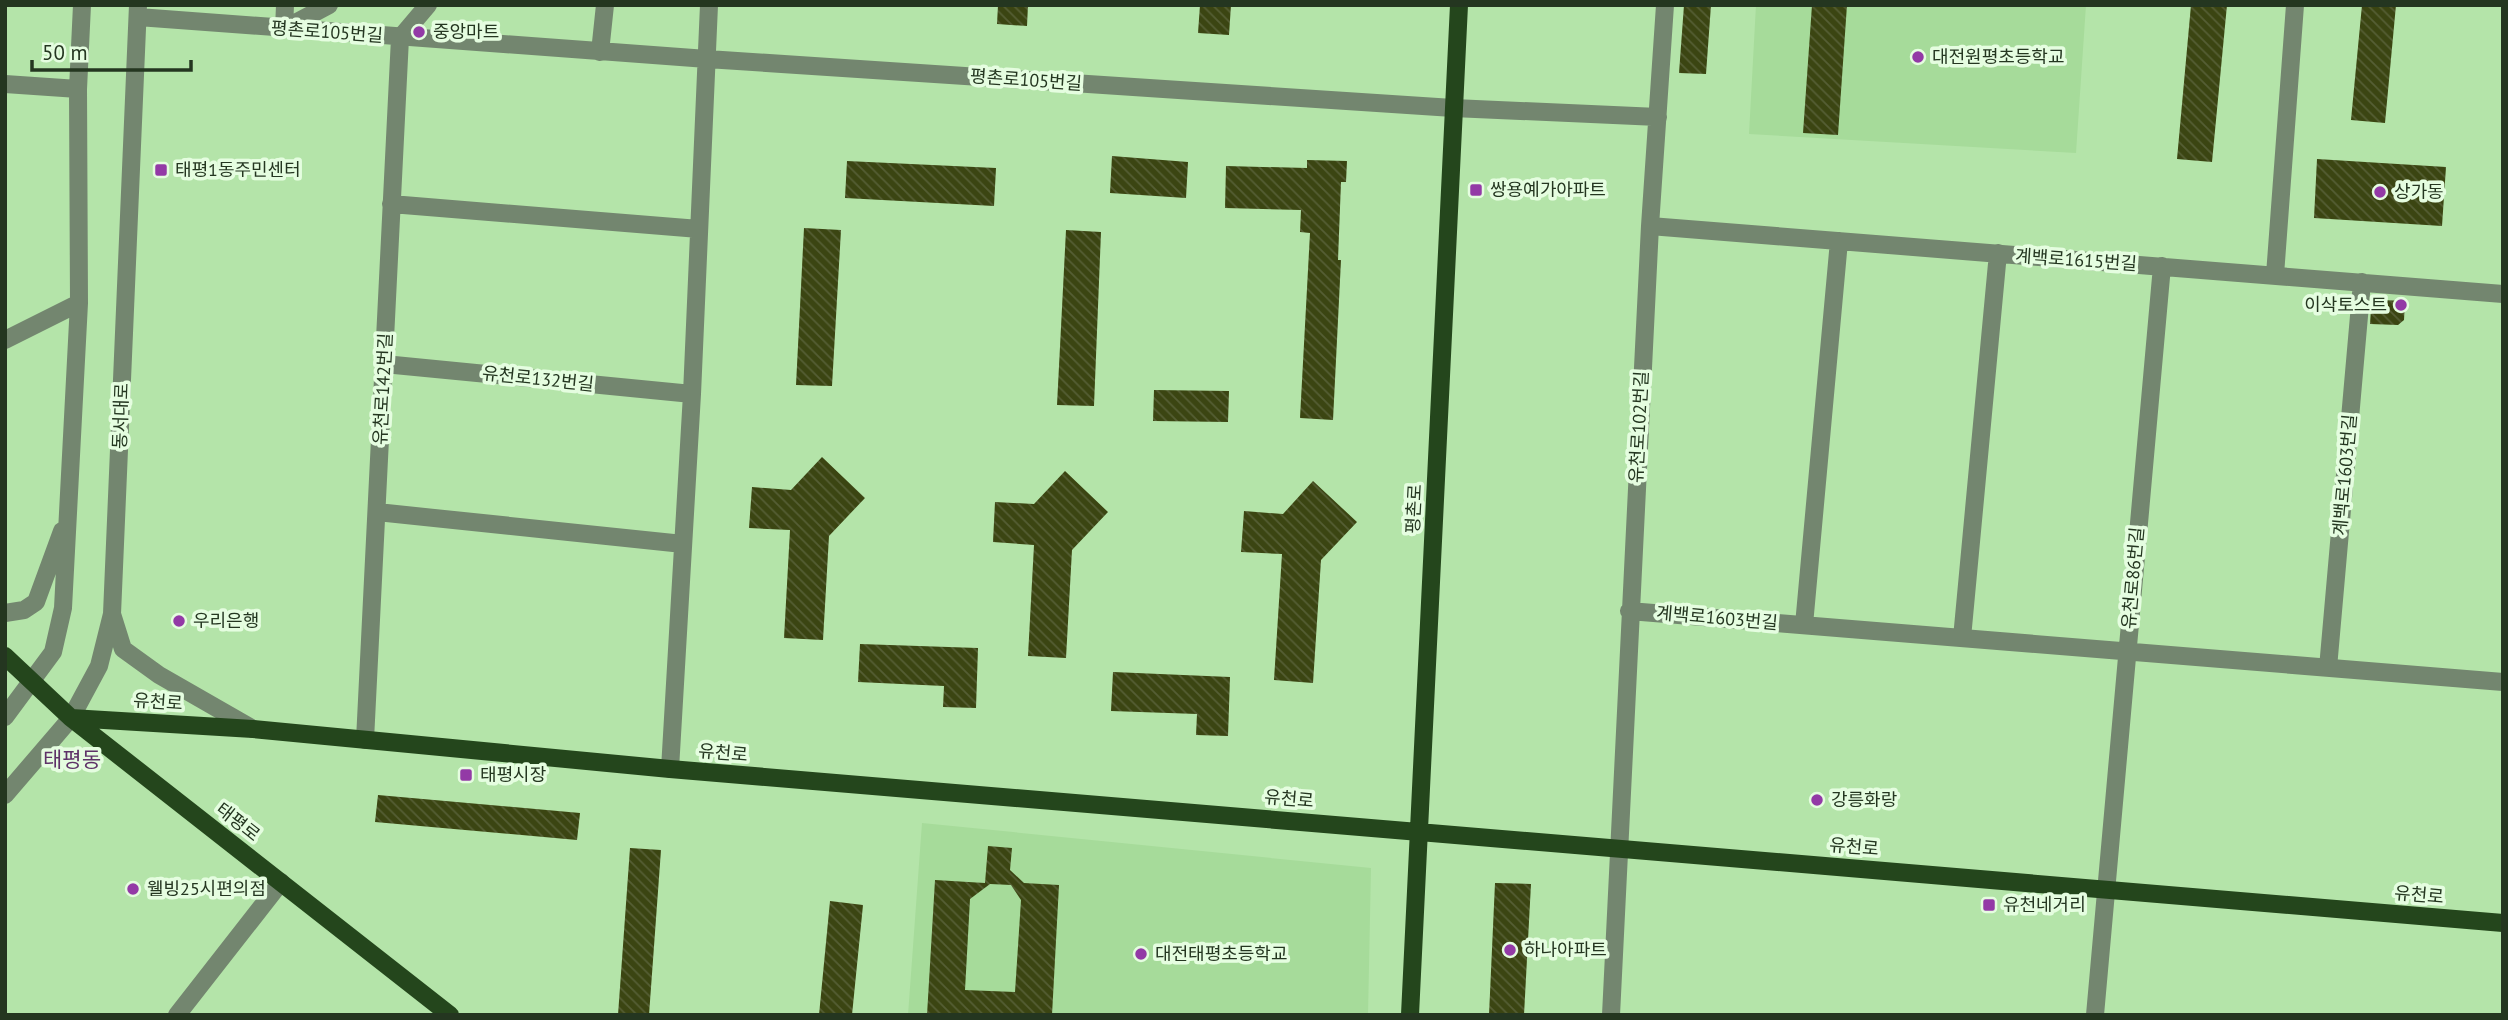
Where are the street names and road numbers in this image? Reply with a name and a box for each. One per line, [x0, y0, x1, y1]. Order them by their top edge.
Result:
street label: 평촌로105번길 [270, 16, 384, 47]
street label: 평촌로105번길 [969, 64, 1083, 95]
street label: 계백로1615번길 [2014, 244, 2138, 275]
street label: 유천로142번길 [368, 332, 397, 446]
street label: 유천로132번길 [481, 361, 595, 396]
street label: 유천로102번길 [1624, 370, 1653, 484]
street label: 동서대로 [108, 382, 133, 449]
street label: 계백로1603번길 [2328, 413, 2361, 537]
street label: 평촌로 [1401, 484, 1426, 534]
street label: 유천로86번길 [2117, 526, 2148, 630]
street label: 계백로1603번길 [1655, 601, 1779, 634]
street label: 유천로 [132, 688, 184, 715]
street label: 유천로 [697, 739, 749, 766]
street label: 유천로 [1263, 785, 1315, 812]
street label: 태평로 [212, 797, 265, 846]
street label: 유천로 [1828, 833, 1880, 860]
street label: 유천로 [2393, 881, 2445, 908]

